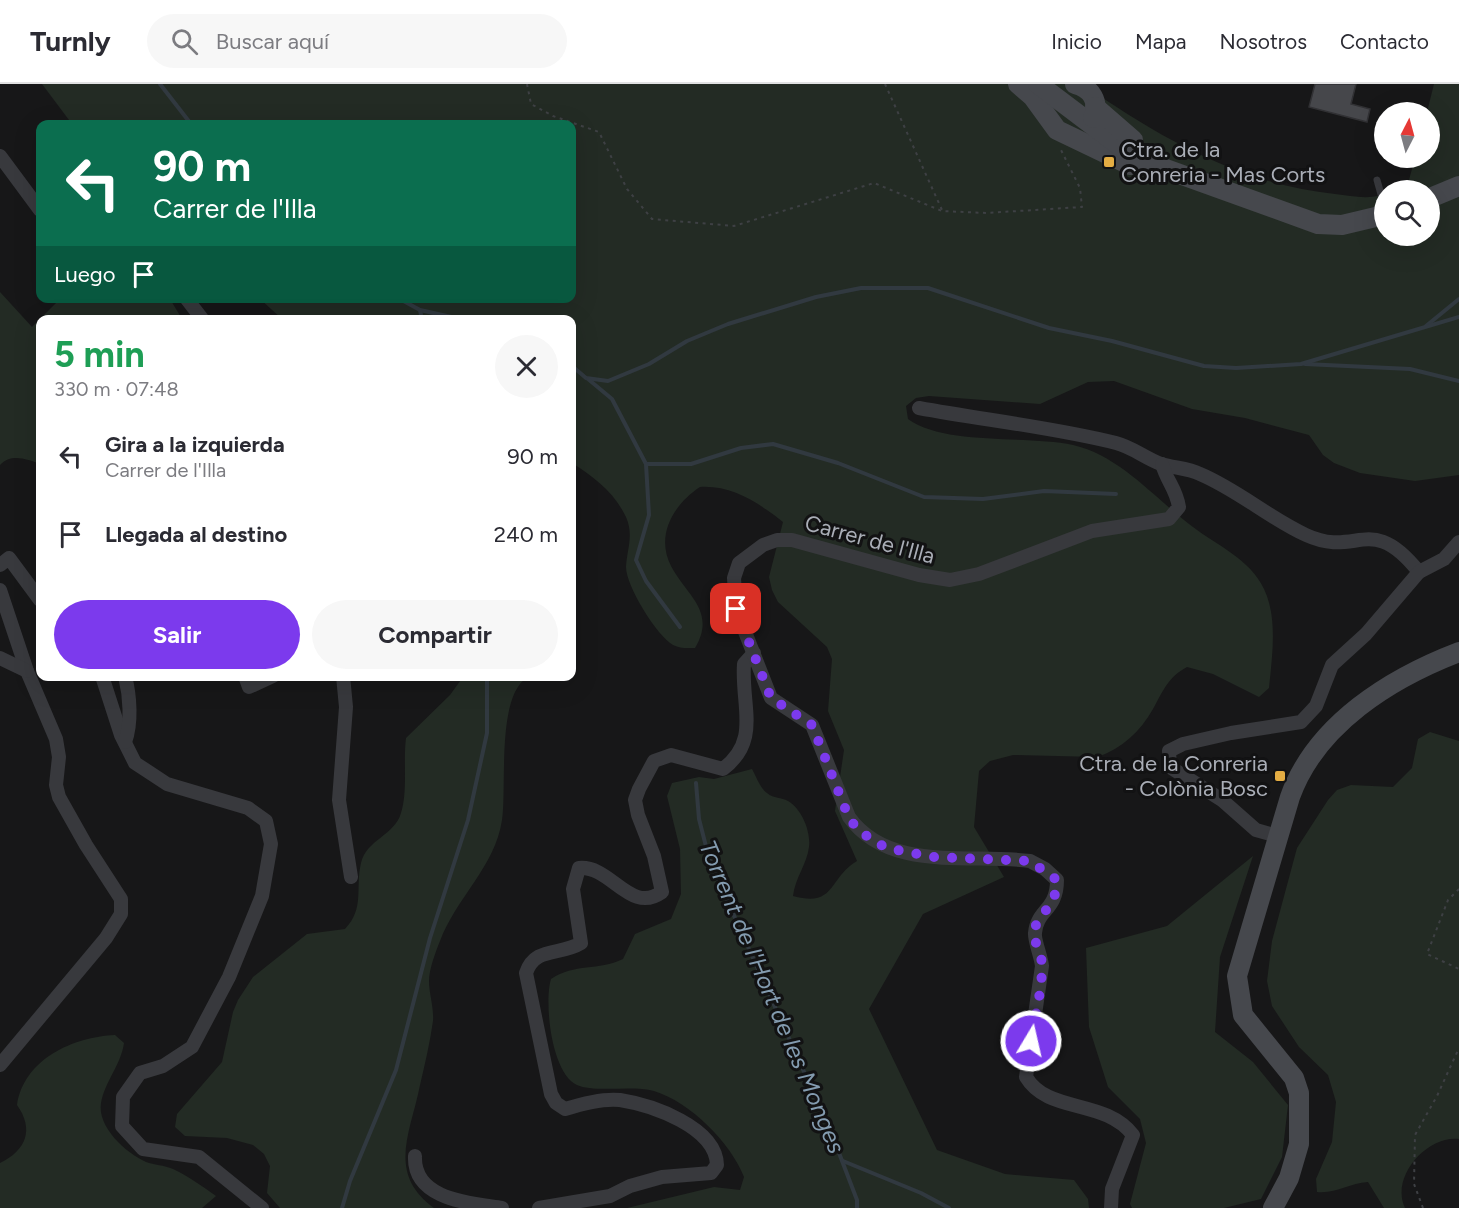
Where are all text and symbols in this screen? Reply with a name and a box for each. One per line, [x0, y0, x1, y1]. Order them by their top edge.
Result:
search box [147, 14, 567, 68]
text: Turnly [30, 24, 111, 58]
icon: search [168, 25, 201, 58]
text: Buscar aquí [216, 28, 329, 55]
text: Inicio [1051, 29, 1102, 54]
text: Mapa [1135, 29, 1187, 54]
text: Nosotros [1220, 29, 1307, 54]
text: Contacto [1340, 29, 1429, 54]
north arrow [1374, 102, 1440, 168]
map controls [1374, 102, 1440, 246]
place label: Ctra. de la Conreria - Mas Corts [1121, 136, 1325, 188]
text: 90 m [153, 141, 251, 192]
icon: left [54, 144, 132, 222]
marker: Ctra. de la Conreria - Mas Corts [1102, 155, 1116, 169]
button: search [1374, 180, 1440, 246]
text: Carrer de l'Illa [153, 192, 317, 225]
icon: arrive [127, 258, 160, 291]
text: Luego [54, 261, 115, 288]
text: 5 min [54, 333, 145, 376]
button: close [495, 335, 558, 398]
text: 330 m · 07:48 [54, 377, 179, 401]
text: Gira a la izquierda [105, 431, 285, 458]
icon: left [54, 440, 87, 473]
text: 90 m [507, 443, 558, 470]
text: Carrer de l'Illa [105, 458, 226, 482]
street label: Carrer de l'Illa [802, 509, 938, 570]
icon: arrive [54, 518, 87, 551]
text: Llegada al destino [105, 521, 287, 548]
text: 240 m [494, 521, 558, 548]
pin [710, 583, 761, 634]
icon: arrive [719, 592, 752, 625]
button: Salir [54, 600, 300, 669]
button: Compartir [312, 600, 558, 669]
place label: Ctra. de la Conreria - Colònia Bosc [1079, 750, 1268, 802]
marker: Ctra. de la Conreria - Colònia Bosc [1273, 769, 1287, 783]
water label: Torrent de l'Hort de les Monges [693, 836, 852, 1158]
position arrow [999, 1009, 1063, 1073]

